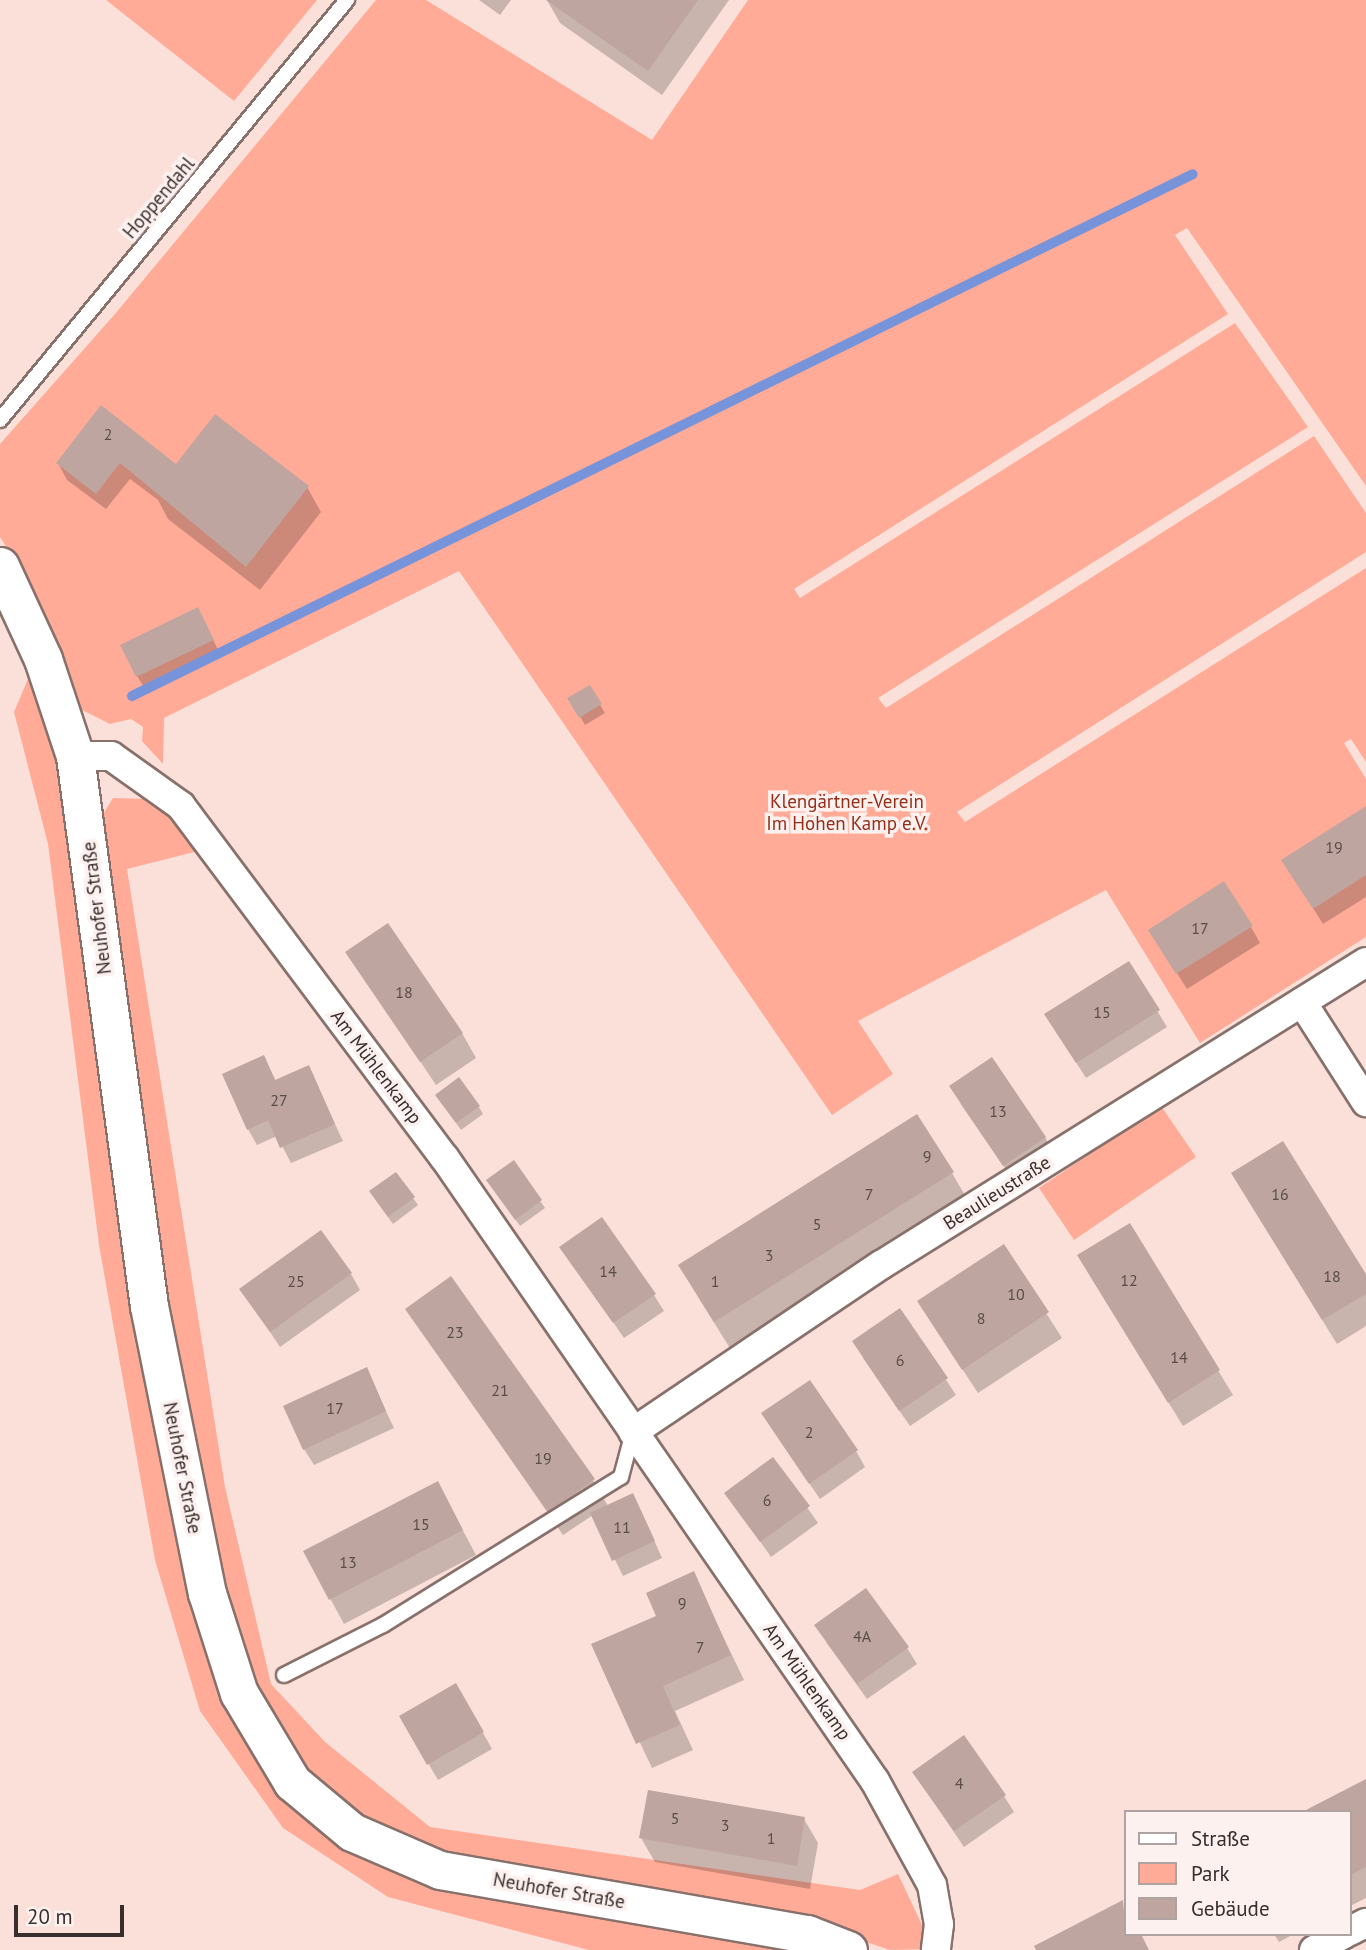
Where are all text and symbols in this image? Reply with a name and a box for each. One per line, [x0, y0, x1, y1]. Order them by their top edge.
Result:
street label: Hoppendahl [118, 153, 200, 243]
house number: 2 [104, 424, 112, 444]
park label: Klengärtner-Verein Im Hohen Kamp e.V. [766, 791, 928, 835]
house number: 19 [1325, 837, 1343, 857]
street label: Neuhofer Straße [78, 840, 116, 976]
house number: 17 [1191, 918, 1209, 938]
house number: 18 [395, 982, 413, 1002]
house number: 15 [1093, 1002, 1111, 1022]
street label: Am Mühlenkamp [326, 1005, 426, 1129]
house number: 27 [270, 1090, 288, 1110]
house number: 13 [989, 1101, 1007, 1121]
house number: 9 [923, 1146, 931, 1166]
street label: Beaulieustraße [939, 1151, 1055, 1235]
house number: 7 [865, 1184, 873, 1204]
house number: 16 [1271, 1184, 1289, 1204]
house number: 5 [813, 1214, 821, 1234]
house number: 3 [765, 1245, 773, 1265]
house number: 14 [599, 1261, 617, 1281]
house number: 18 [1323, 1266, 1341, 1286]
house number: 12 [1120, 1270, 1138, 1290]
house number: 25 [287, 1271, 305, 1291]
house number: 1 [711, 1271, 719, 1291]
house number: 10 [1007, 1284, 1025, 1304]
house number: 8 [977, 1308, 985, 1328]
house number: 23 [446, 1322, 464, 1342]
house number: 14 [1170, 1347, 1188, 1367]
house number: 6 [896, 1350, 904, 1370]
house number: 21 [491, 1380, 509, 1400]
house number: 17 [326, 1398, 344, 1418]
street label: Neuhofer Straße [158, 1400, 206, 1536]
house number: 2 [805, 1422, 813, 1442]
house number: 19 [534, 1448, 552, 1468]
house number: 6 [763, 1490, 771, 1510]
house number: 15 [412, 1514, 430, 1534]
house number: 11 [613, 1517, 631, 1537]
house number: 13 [339, 1552, 357, 1572]
house number: 9 [678, 1593, 686, 1613]
street label: Am Mühlenkamp [758, 1619, 856, 1745]
house number: 4A [853, 1626, 871, 1646]
house number: 7 [696, 1637, 704, 1657]
house number: 4 [955, 1773, 963, 1793]
house number: 5 [671, 1808, 679, 1828]
legend [1124, 1810, 1352, 1936]
house number: 3 [721, 1815, 729, 1835]
text: Straße [1191, 1825, 1250, 1852]
house number: 1 [767, 1828, 775, 1848]
text: Park [1191, 1860, 1230, 1887]
street label: Neuhofer Straße [491, 1868, 627, 1914]
scale bar [18, 1890, 128, 1934]
text: Gebäude [1191, 1895, 1270, 1922]
text: 20 m [27, 1903, 73, 1930]

